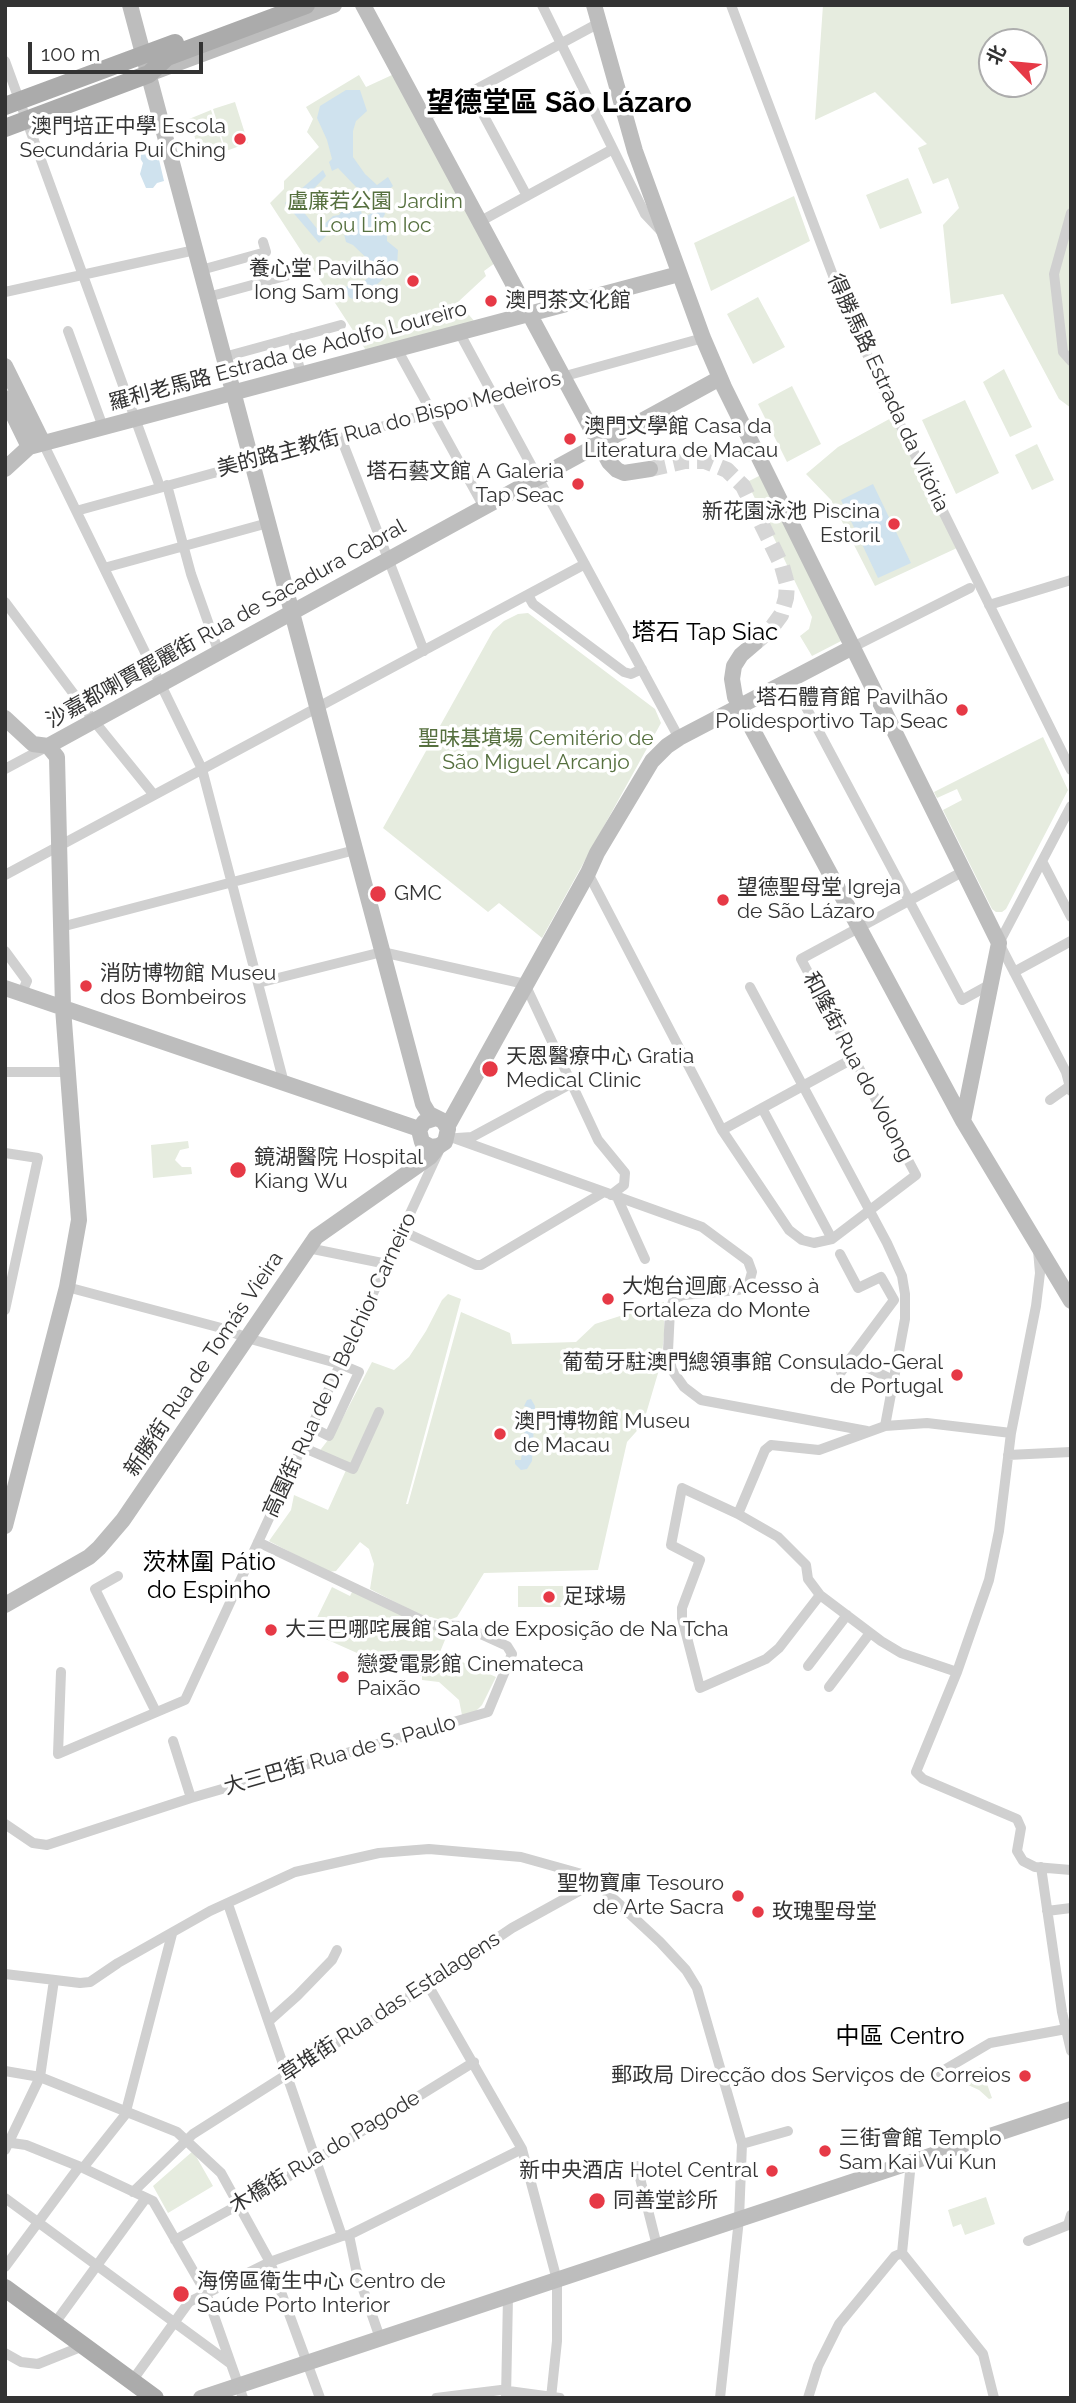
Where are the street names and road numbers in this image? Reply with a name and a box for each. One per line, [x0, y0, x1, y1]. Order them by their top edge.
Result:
street label: 得勝馬路 Estrada da Vitória [822, 270, 954, 516]
street label: 羅利老馬路 Estrada de Adolfo Loureiro [106, 296, 470, 416]
street label: 美的路主教街 Rua do Bispo Medeiros [214, 366, 564, 482]
street label: 沙嘉都喇賈罷麗街 Rua de Sacadura Cabral [42, 514, 410, 734]
street label: 和隆街 Rua do Volong [797, 968, 919, 1166]
street label: 高園街 Rua de D. Belchior Carneiro [258, 1209, 422, 1521]
street label: 新勝街 Rua de Tomás Vieira [119, 1247, 289, 1481]
street label: 大三巴街 Rua de S. Paulo [221, 1710, 459, 1800]
street label: 草堆街 Rua das Estalagens [275, 1926, 505, 2088]
street label: 木橋街 Rua do Pagode [225, 2085, 425, 2219]

